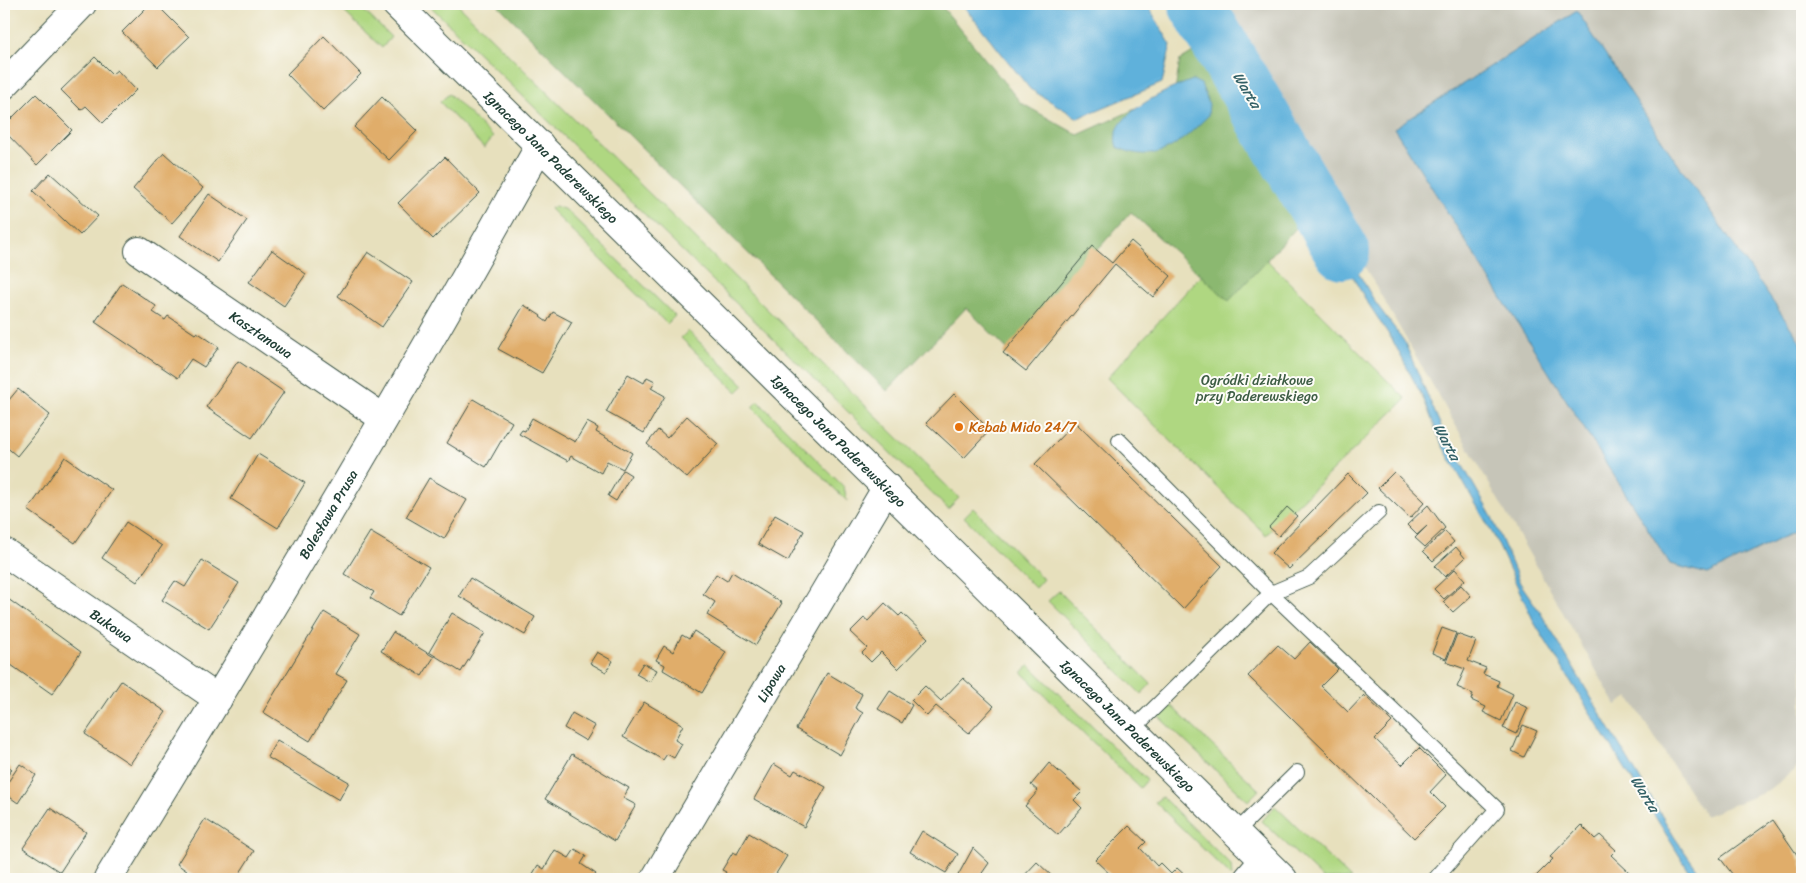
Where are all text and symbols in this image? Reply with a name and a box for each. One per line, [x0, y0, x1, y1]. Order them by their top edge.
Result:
water label: Warta [1226, 66, 1270, 116]
street label: Ignacego Jana Paderewskiego [477, 84, 625, 230]
street label: Kasztanowa [224, 304, 298, 365]
street label: Ignacego Jana Paderewskiego [765, 367, 912, 514]
park label: Ogródki działkowe przy Paderewskiego [1195, 368, 1318, 409]
place label: Kebab Mido 24/7 [969, 415, 1077, 440]
water label: Warta [1426, 419, 1469, 468]
marker: Kebab Mido 24/7 [953, 421, 965, 433]
street label: Bolesława Prusa [292, 464, 365, 564]
street label: Bukowa [84, 602, 138, 649]
street label: Ignacego Jana Paderewskiego [1054, 652, 1201, 799]
street label: Lipowa [750, 659, 792, 707]
water label: Warta [1624, 770, 1668, 820]

